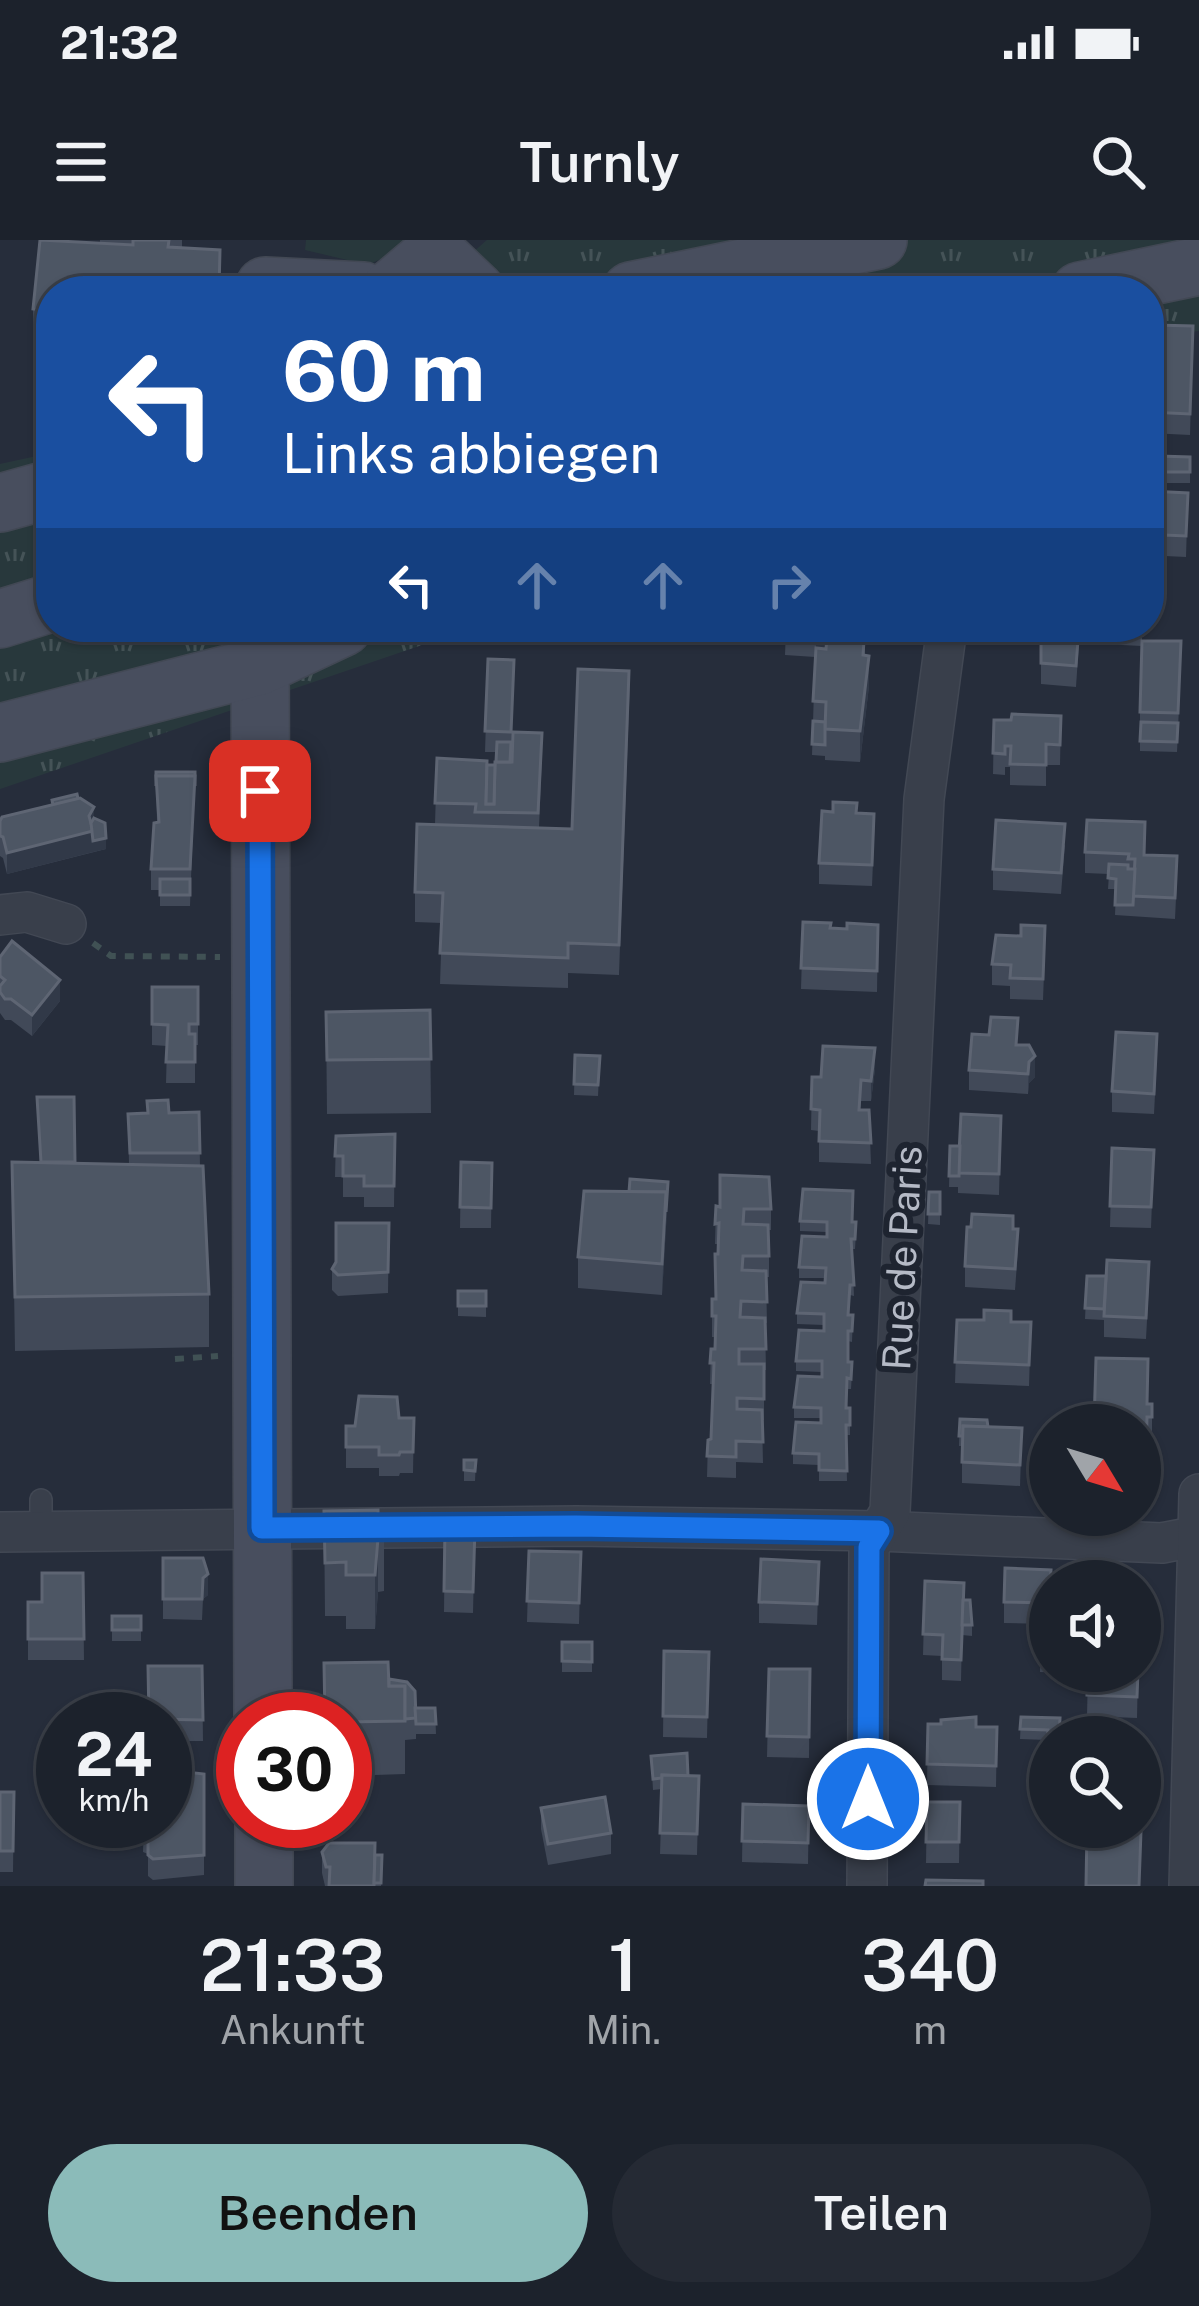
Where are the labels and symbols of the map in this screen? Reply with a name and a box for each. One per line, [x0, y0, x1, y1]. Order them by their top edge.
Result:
pin [209, 740, 311, 842]
street label: Rue de Paris [873, 1145, 931, 1371]
north arrow [1029, 1404, 1161, 1536]
speed limit sign: 30 [216, 1692, 372, 1848]
position arrow [805, 1736, 931, 1862]

